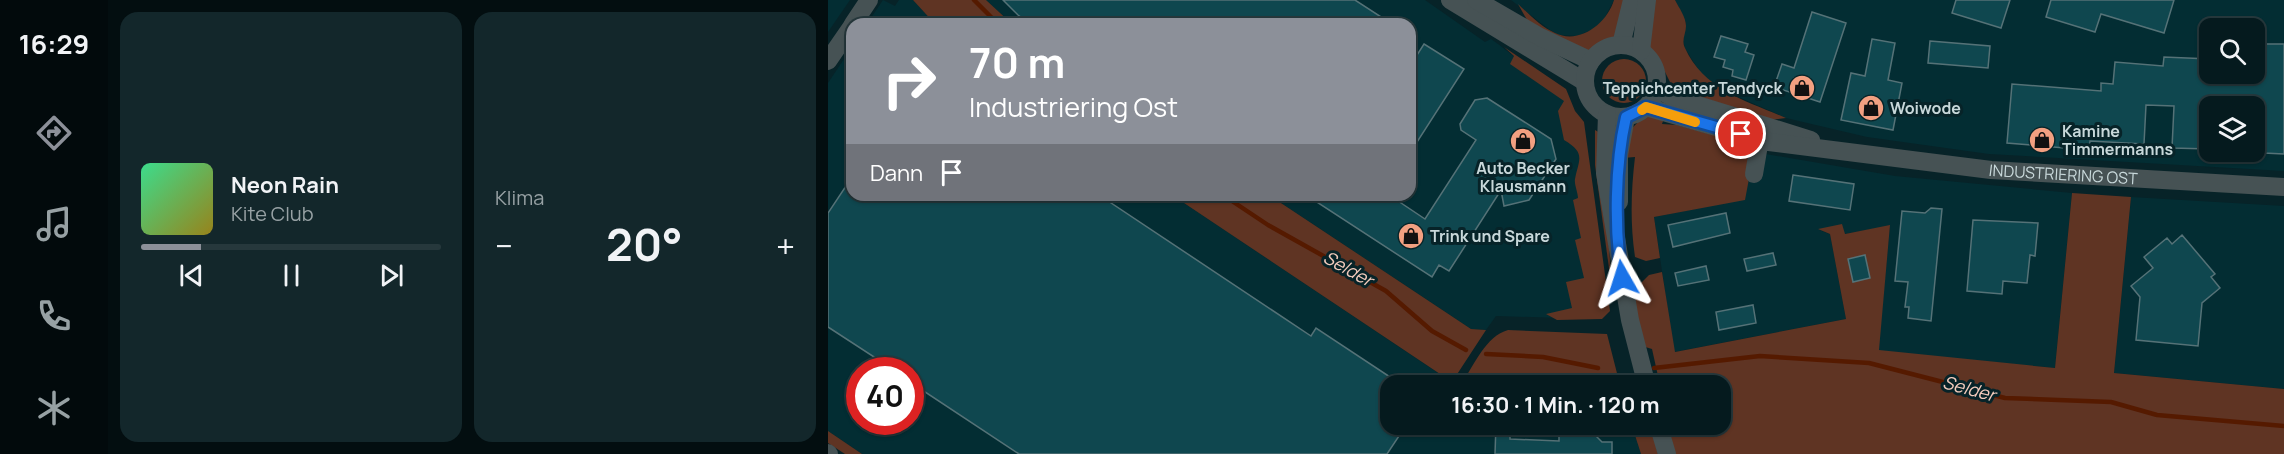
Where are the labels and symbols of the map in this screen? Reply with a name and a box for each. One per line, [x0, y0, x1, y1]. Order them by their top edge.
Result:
shop icon: Teppichcenter Tendyck [1787, 73, 1817, 103]
place label: Teppichcenter Tendyck [1603, 77, 1782, 99]
shop icon: Woiwode [1856, 93, 1886, 123]
place label: Woiwode [1890, 97, 1961, 119]
pin [1715, 108, 1766, 159]
place label: Kamine Timmermanns [2062, 120, 2173, 160]
shop icon: Kamine Timmermanns [2027, 125, 2057, 155]
shop icon: Auto Becker Klausmann [1508, 126, 1538, 156]
place label: Auto Becker Klausmann [1476, 157, 1570, 197]
street label: INDUSTRIERING OST [1988, 159, 2139, 190]
shop icon: Trink und Spare [1396, 221, 1426, 251]
place label: Trink und Spare [1430, 225, 1550, 247]
water label: Selder [1319, 245, 1380, 293]
position arrow [1590, 246, 1654, 310]
speed limit sign: 40 [846, 357, 924, 435]
water label: Selder [1940, 370, 2001, 407]

